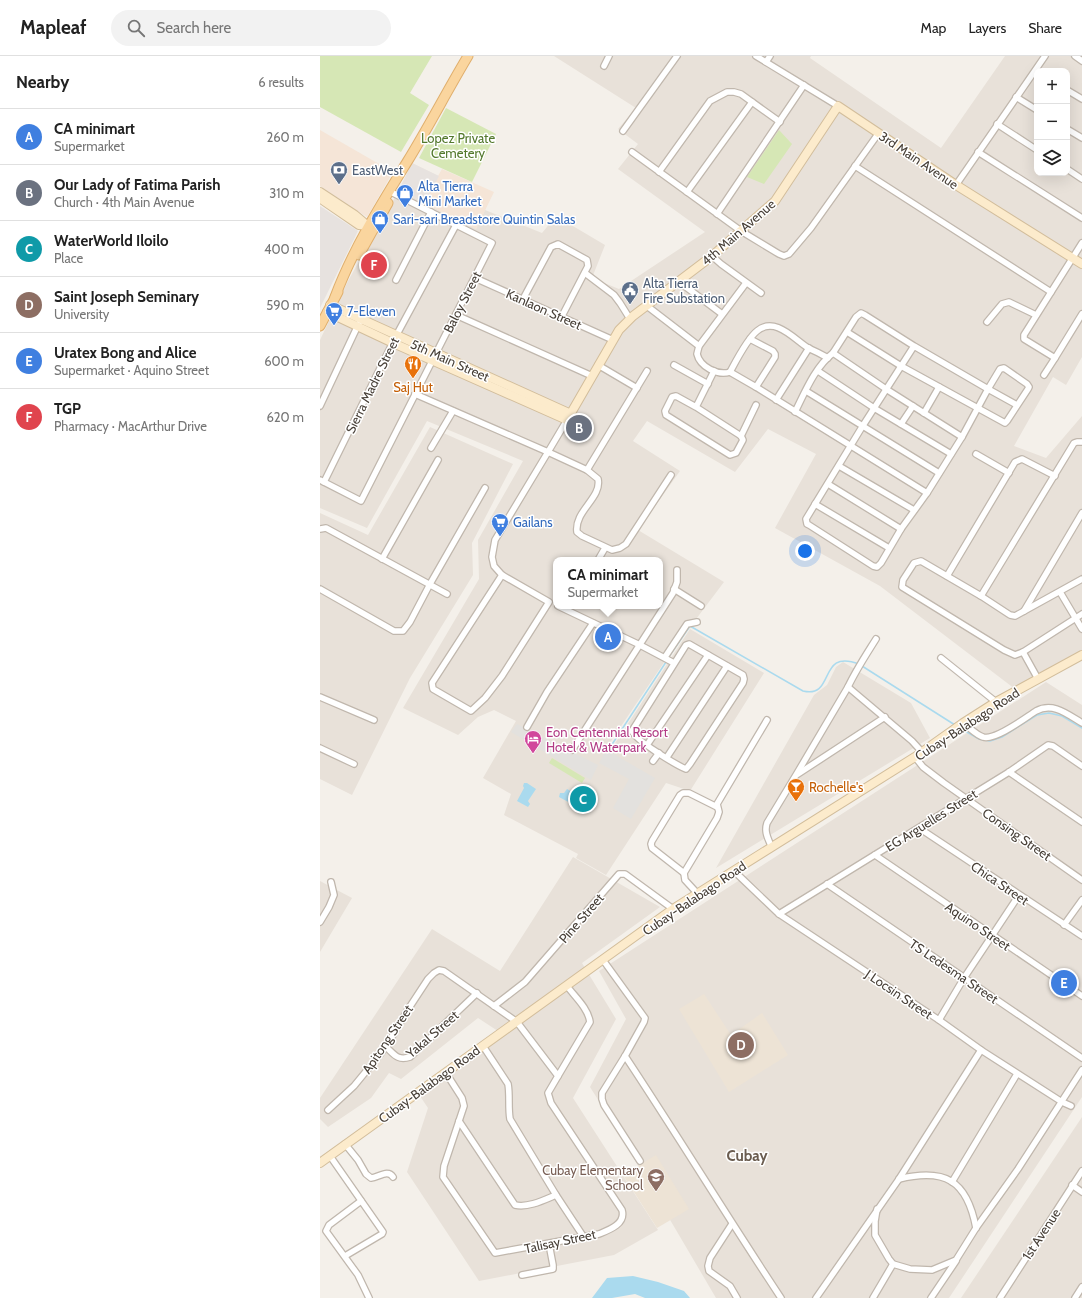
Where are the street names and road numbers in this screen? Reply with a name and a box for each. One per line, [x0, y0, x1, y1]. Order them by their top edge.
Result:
street label: 3rd Main Avenue [876, 128, 962, 193]
street label: 4th Main Avenue [698, 195, 779, 268]
street label: Baloy Street [440, 268, 485, 335]
street label: Kanlaon Street [504, 285, 585, 333]
street label: Sierra Madre Street [342, 334, 402, 436]
street label: 5th Main Street [408, 336, 492, 385]
street label: Cubay-Balabago Road [912, 684, 1022, 764]
street label: EG Arguelles Street [882, 785, 980, 855]
street label: Consing Street [979, 804, 1055, 864]
street label: Cubay-Balabago Road [639, 857, 749, 939]
street label: Chica Street [968, 858, 1032, 909]
street label: Pine Street [555, 890, 607, 946]
street label: Aquino Street [942, 898, 1014, 954]
street label: TS Ledesma Street [907, 935, 1002, 1007]
street label: J Locsin Street [862, 965, 936, 1023]
street label: Apitong Street [358, 1001, 416, 1076]
street label: Yakal Street [402, 1007, 462, 1062]
street label: Cubay-Balabago Road [375, 1042, 483, 1126]
street label: 1st Avenue [1018, 1205, 1064, 1263]
street label: Talisay Street [523, 1226, 598, 1256]

